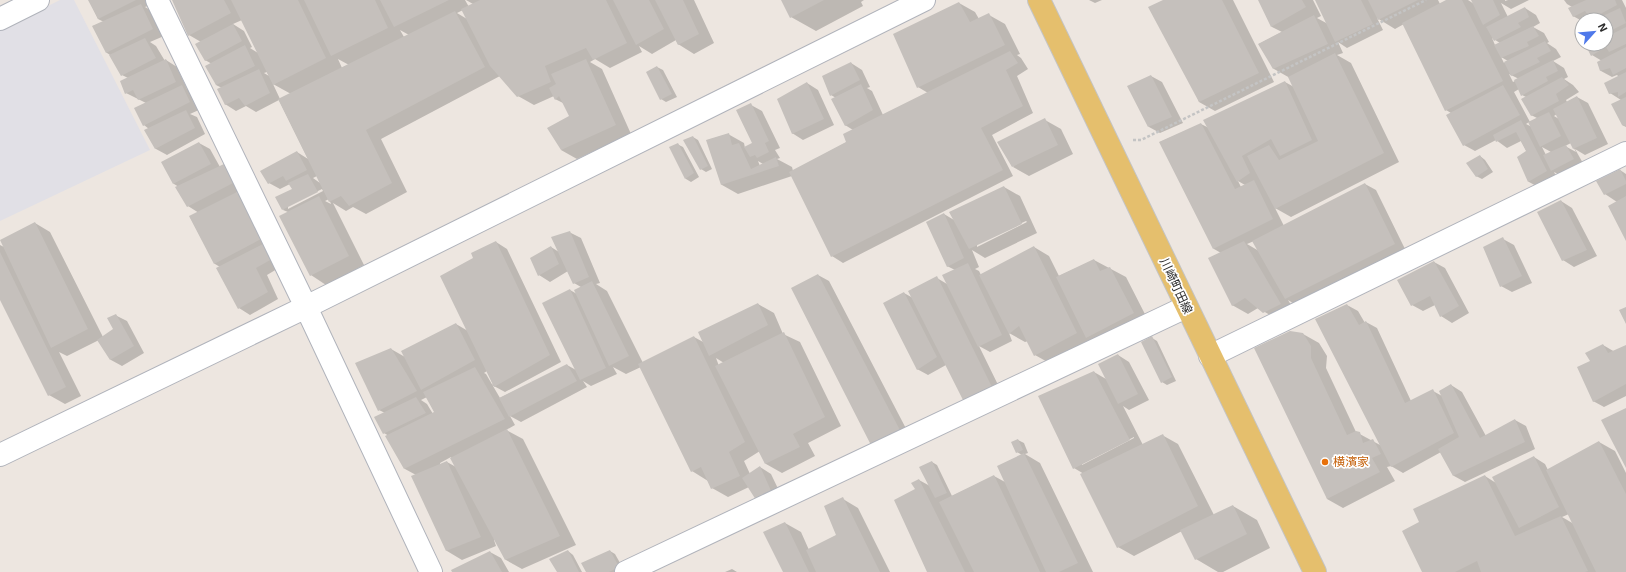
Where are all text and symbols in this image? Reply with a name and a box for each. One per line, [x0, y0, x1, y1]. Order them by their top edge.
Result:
north arrow [1574, 12, 1614, 52]
text: N [1596, 21, 1611, 34]
street label: 川崎町田線 [1158, 255, 1196, 316]
place label: 横濱家 [1333, 454, 1369, 468]
marker: 横濱家 [1320, 457, 1330, 467]

